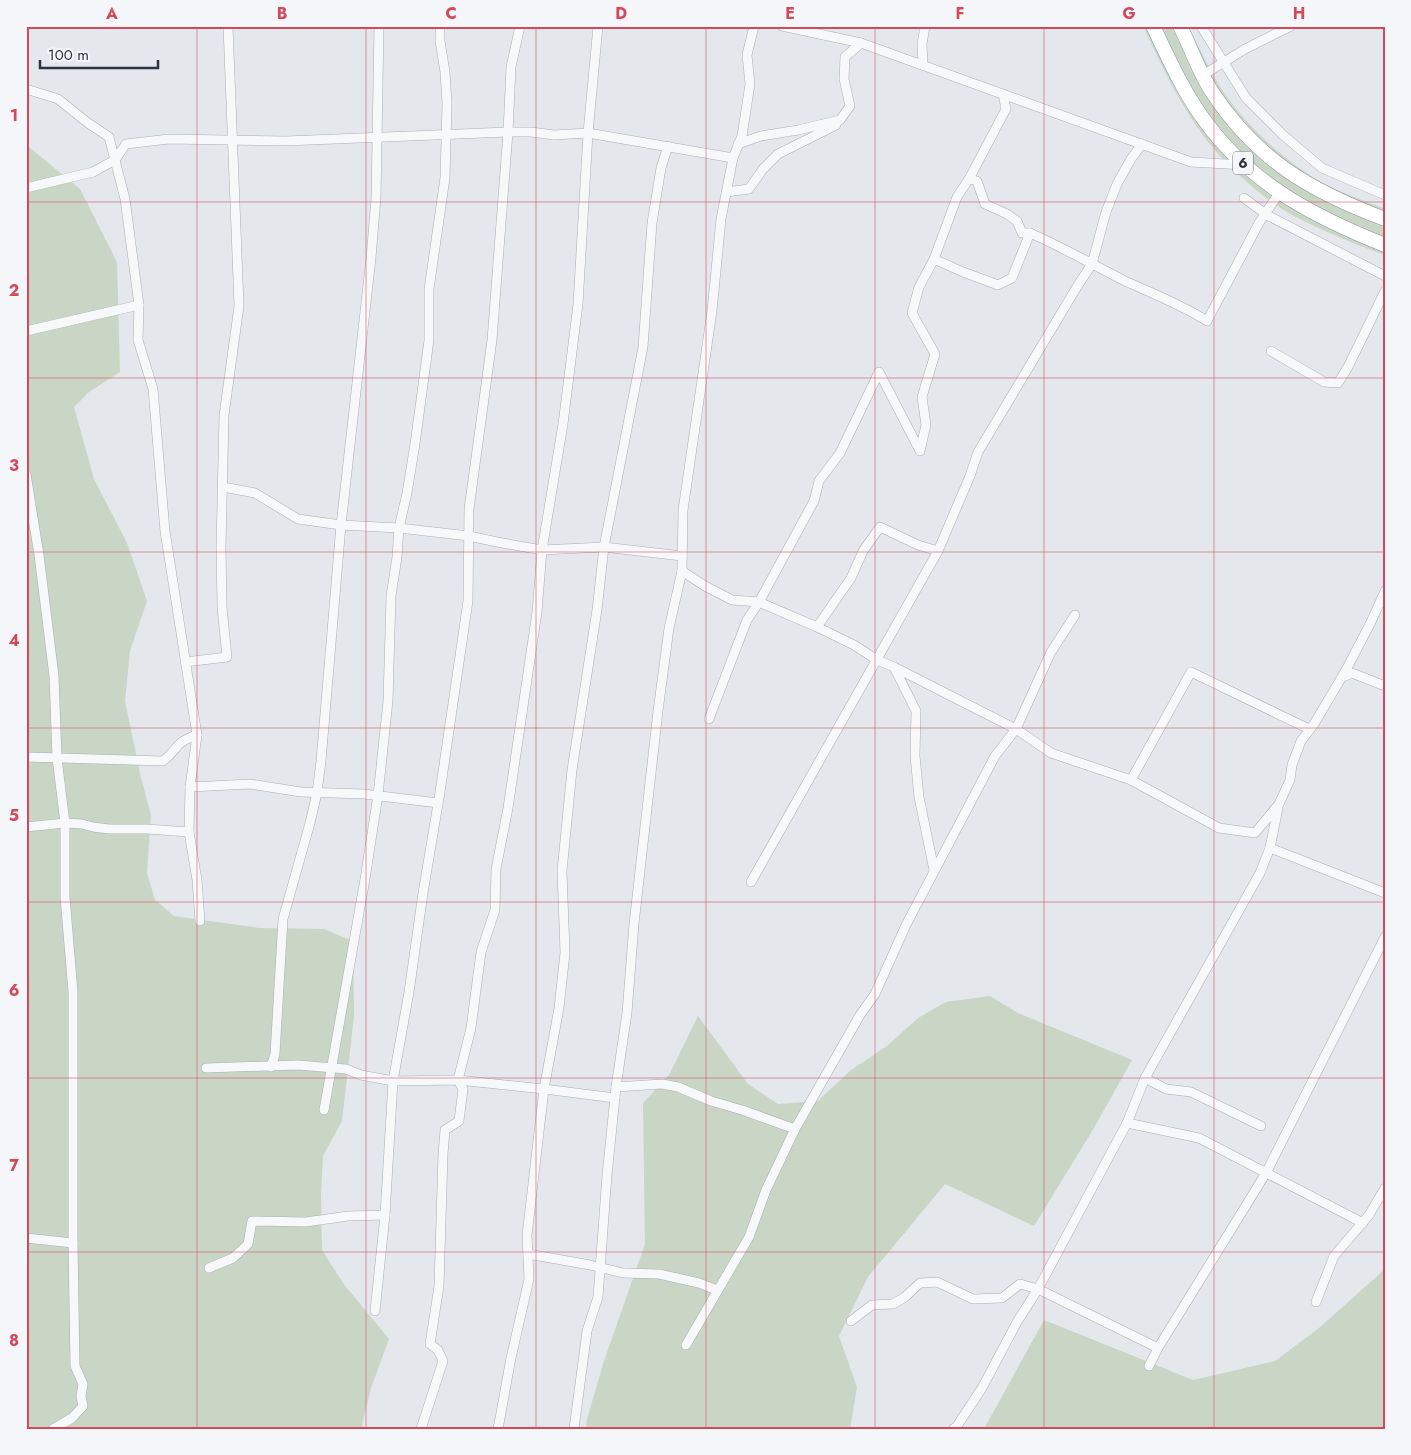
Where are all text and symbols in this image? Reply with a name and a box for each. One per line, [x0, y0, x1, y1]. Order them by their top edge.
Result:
text: A [105, 2, 118, 25]
text: B [277, 2, 287, 25]
text: C [445, 2, 457, 25]
text: D [615, 2, 627, 25]
text: E [785, 2, 795, 25]
text: F [956, 2, 964, 25]
text: G [1122, 2, 1136, 25]
text: H [1293, 2, 1305, 25]
scale bar [40, 38, 158, 70]
text: 100 m [48, 44, 89, 66]
text: 1 [10, 104, 18, 127]
road number: 6 [1233, 152, 1253, 174]
text: 2 [9, 279, 19, 302]
text: 3 [9, 454, 19, 477]
text: 4 [8, 629, 20, 652]
text: 5 [9, 804, 19, 827]
text: 6 [9, 979, 19, 1002]
text: 7 [9, 1154, 19, 1177]
text: 8 [9, 1329, 19, 1352]

